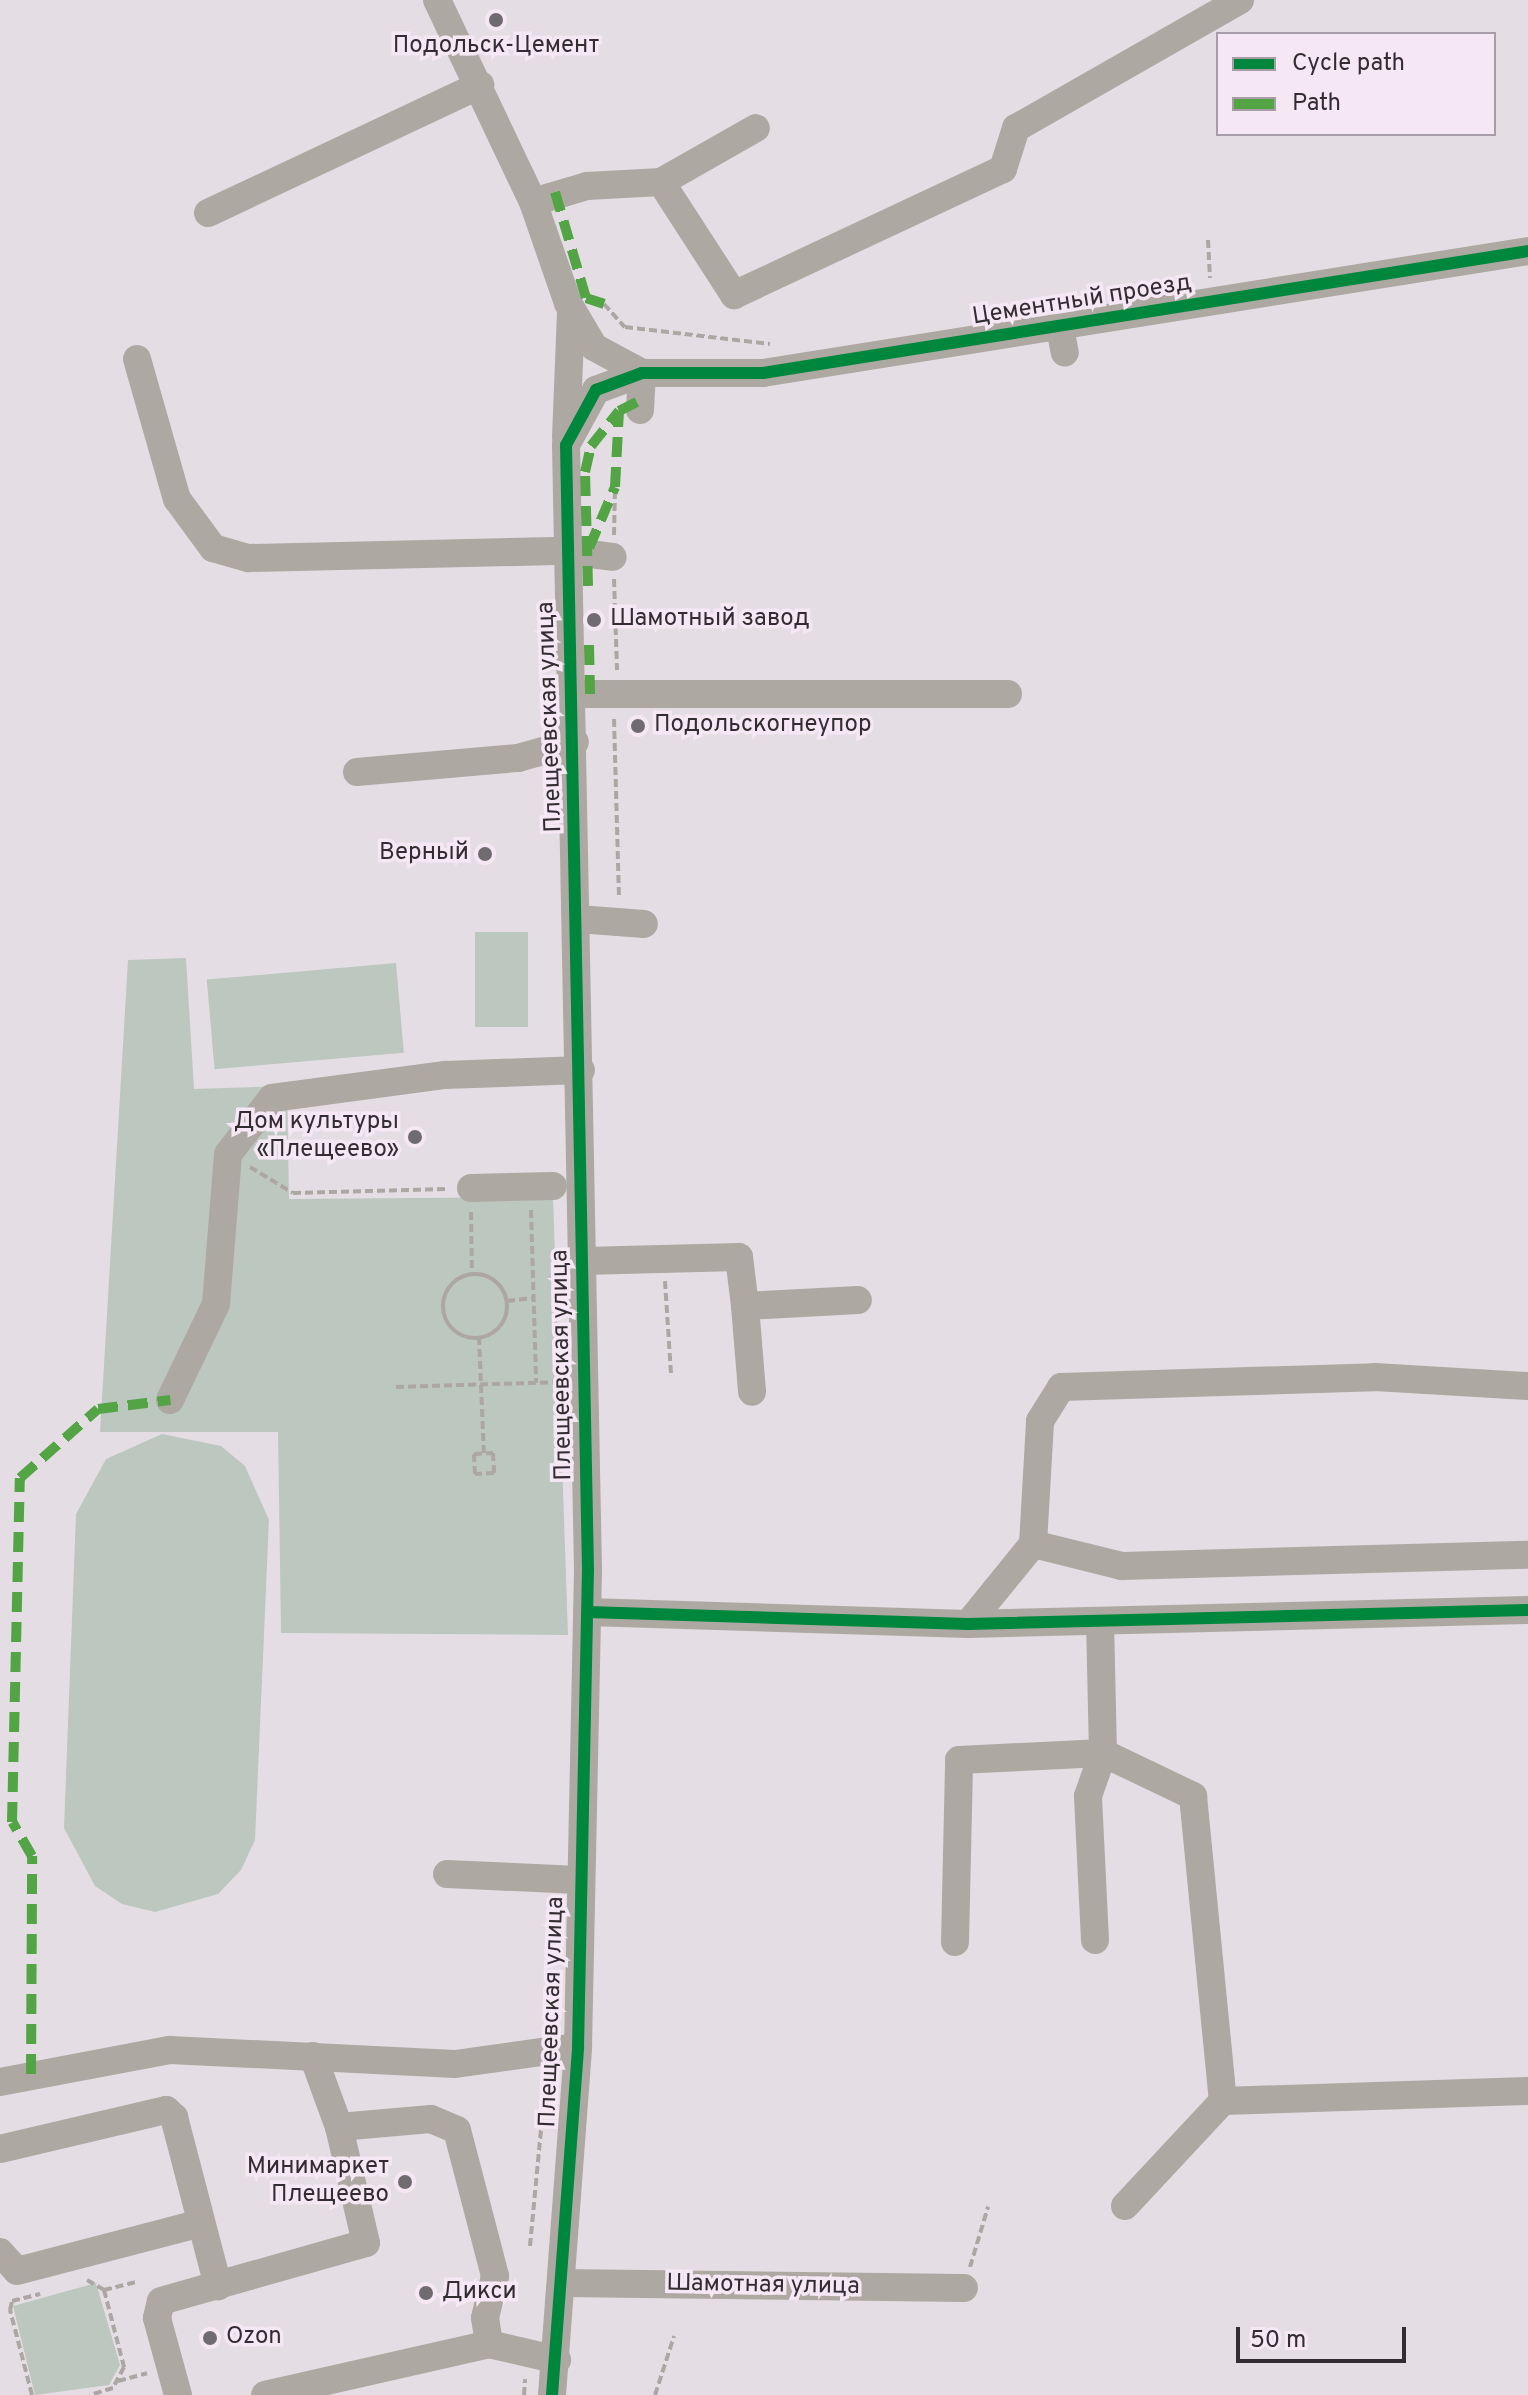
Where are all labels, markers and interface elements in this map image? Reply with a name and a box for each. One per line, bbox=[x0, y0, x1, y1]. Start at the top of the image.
marker: Подольск-Цемент bbox=[487, 11, 505, 29]
legend bbox=[1216, 32, 1496, 136]
place label: Подольск-Цемент bbox=[393, 33, 599, 61]
text: Cycle path bbox=[1292, 49, 1405, 79]
text: Path bbox=[1292, 89, 1341, 119]
street label: Цементный проезд bbox=[970, 269, 1194, 333]
street label: Плещеевская улица bbox=[533, 601, 569, 833]
place label: Шамотный завод bbox=[610, 606, 810, 634]
marker: Шамотный завод bbox=[585, 611, 603, 629]
place label: Подольскогнеупор bbox=[654, 712, 872, 740]
marker: Подольскогнеупор bbox=[629, 717, 647, 735]
place label: Верный bbox=[379, 840, 469, 868]
marker: Верный bbox=[476, 845, 494, 863]
place label: Дом культуры «Плещеево» bbox=[234, 1109, 399, 1165]
marker: Дом культуры «Плещеево» bbox=[406, 1128, 424, 1146]
street label: Плещеевская улица bbox=[547, 1249, 579, 1481]
street label: Плещеевская улица bbox=[535, 1896, 571, 2128]
place label: Минимаркет Плещеево bbox=[247, 2154, 389, 2210]
marker: Минимаркет Плещеево bbox=[396, 2173, 414, 2191]
street label: Шамотная улица bbox=[666, 2270, 860, 2302]
place label: Дикси bbox=[442, 2279, 517, 2307]
marker: Дикси bbox=[417, 2284, 435, 2302]
scale bar bbox=[1240, 2311, 1410, 2361]
place label: Ozon bbox=[226, 2324, 282, 2352]
text: 50 m bbox=[1250, 2326, 1306, 2356]
marker: Ozon bbox=[201, 2329, 219, 2347]

